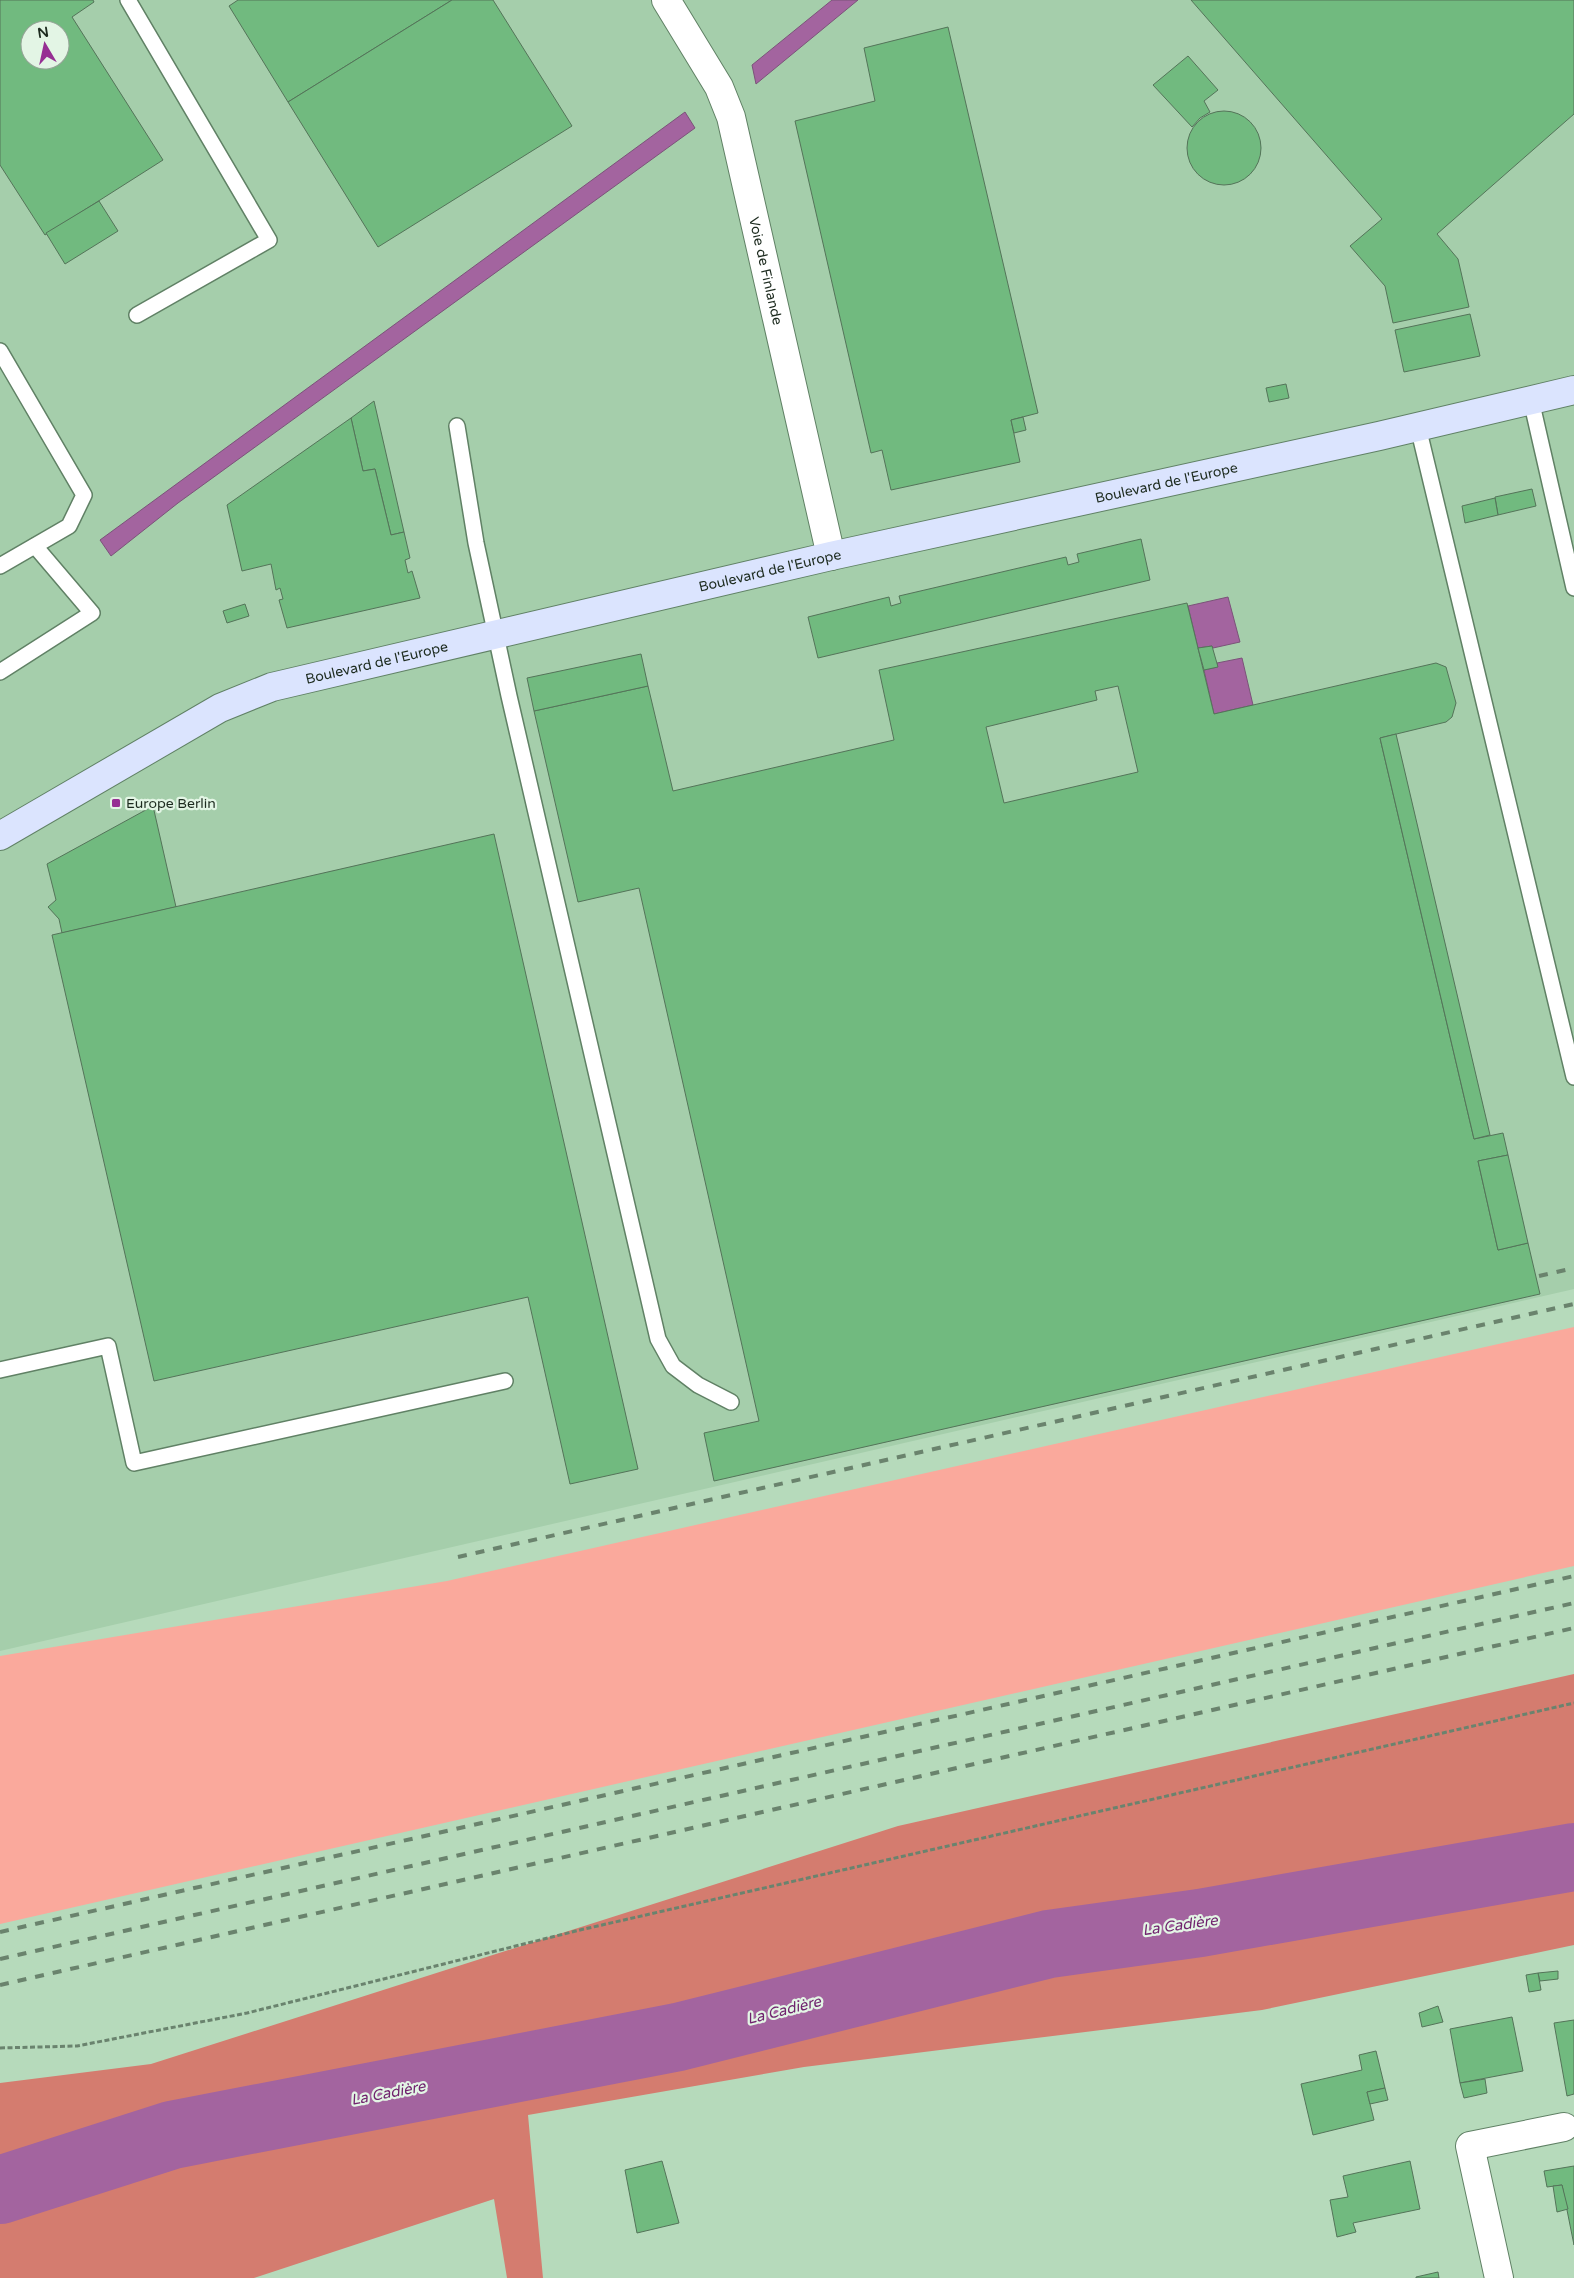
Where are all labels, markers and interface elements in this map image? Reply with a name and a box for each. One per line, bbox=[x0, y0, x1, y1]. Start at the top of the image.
north arrow bbox=[20, 20, 70, 70]
text: N bbox=[36, 23, 50, 42]
street label: Voie de Finlande bbox=[746, 215, 787, 326]
street label: Boulevard de l'Europe bbox=[1093, 459, 1239, 506]
street label: Boulevard de l'Europe bbox=[697, 546, 843, 595]
street label: Boulevard de l'Europe bbox=[304, 638, 449, 687]
place label: Europe Berlin bbox=[126, 795, 216, 812]
marker: Europe Berlin bbox=[110, 797, 122, 809]
water label: La Cadière bbox=[1141, 1911, 1220, 1939]
water label: La Cadière bbox=[745, 1992, 824, 2028]
water label: La Cadière bbox=[349, 2077, 428, 2109]

